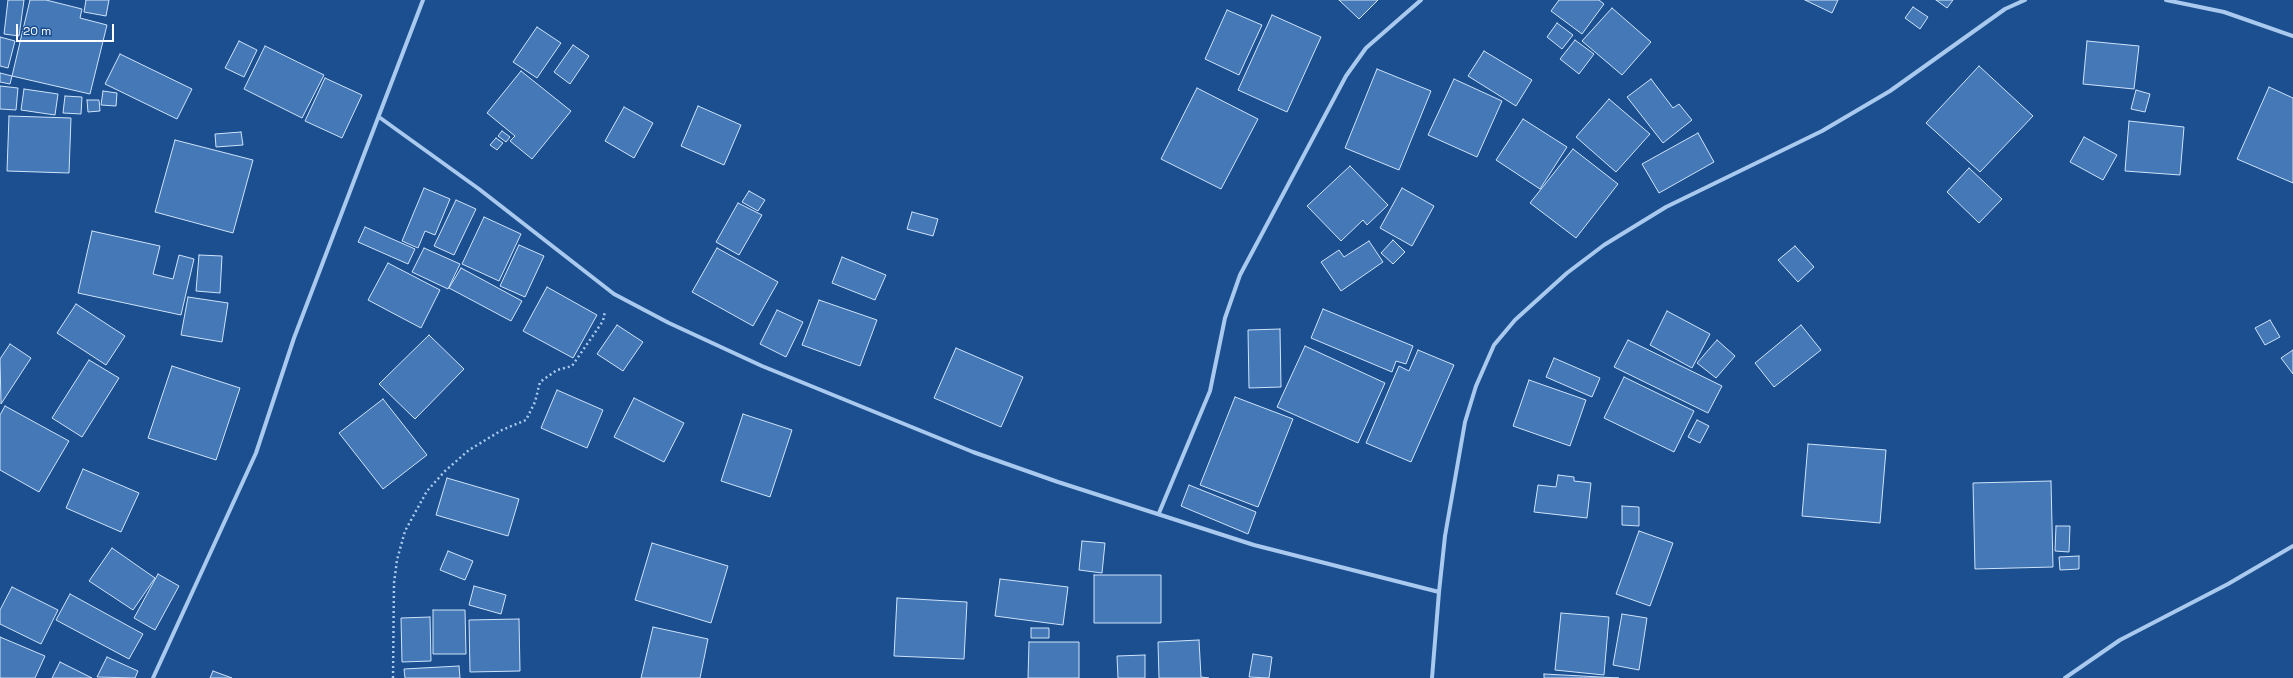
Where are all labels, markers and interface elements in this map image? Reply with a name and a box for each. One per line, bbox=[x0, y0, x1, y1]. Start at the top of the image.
scale bar bbox=[18, 16, 116, 42]
text: 20 m bbox=[23, 23, 51, 39]

